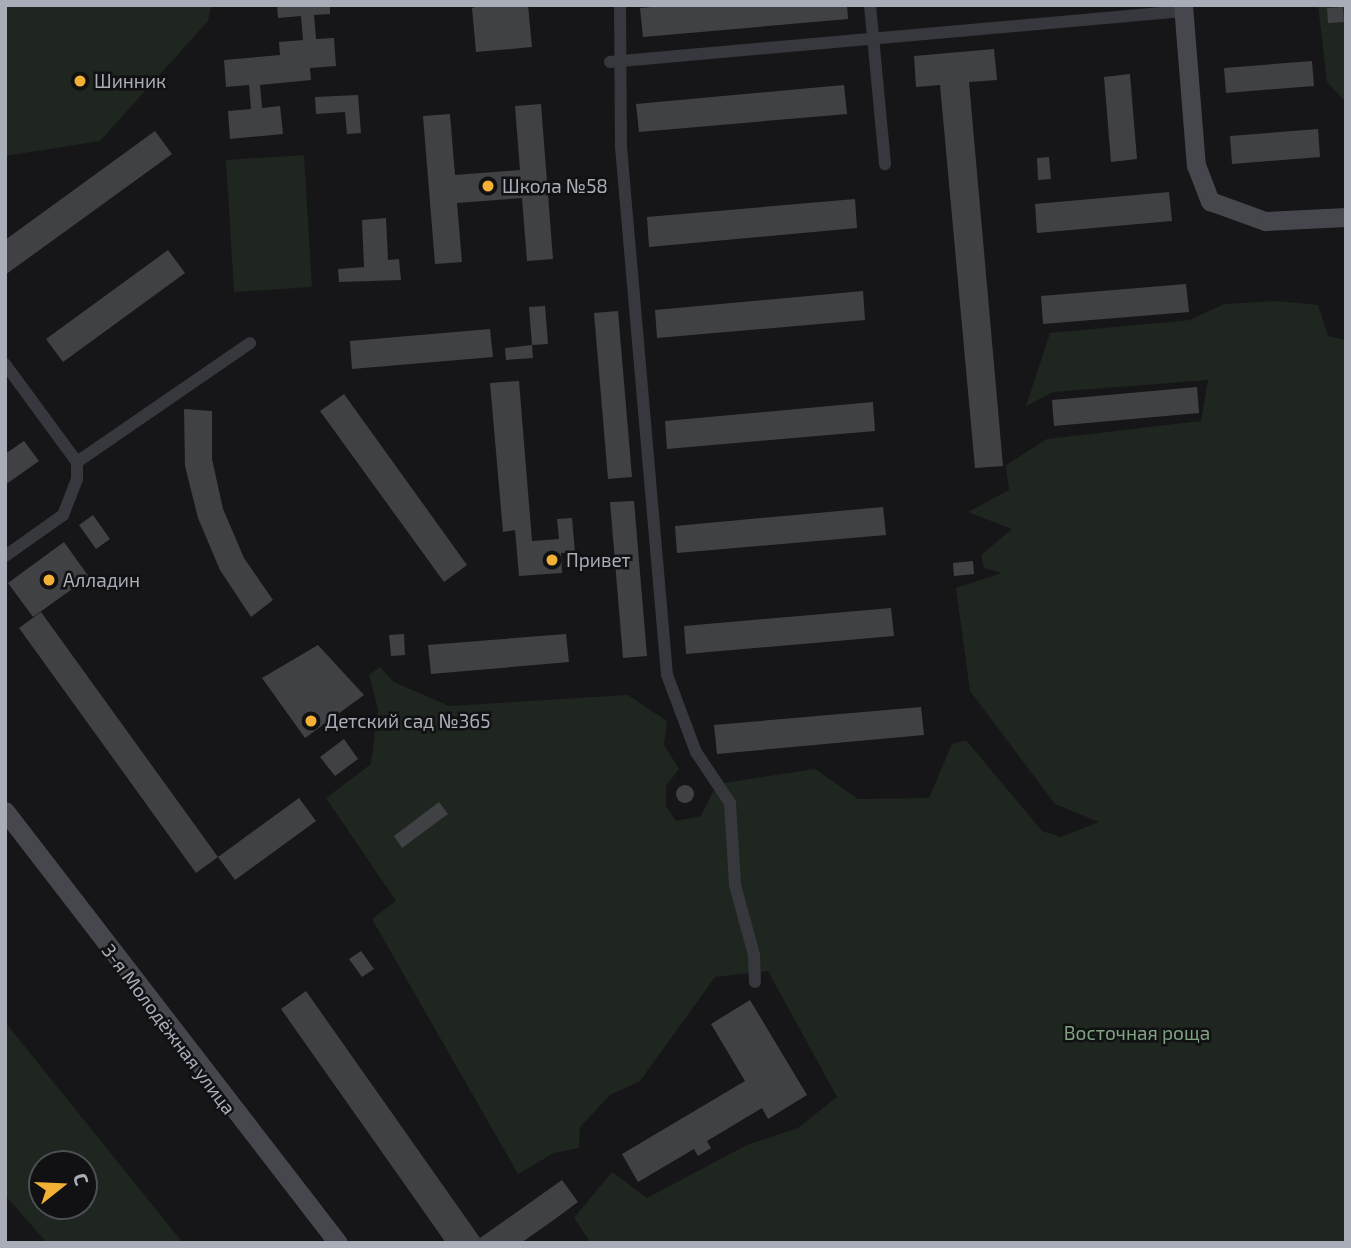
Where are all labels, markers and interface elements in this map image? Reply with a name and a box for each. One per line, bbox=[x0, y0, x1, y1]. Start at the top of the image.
place label: Шинник bbox=[94, 70, 166, 92]
marker: Шинник bbox=[72, 73, 88, 89]
place label: Школа №58 bbox=[502, 175, 608, 197]
marker: Школа №58 bbox=[480, 178, 496, 194]
place label: Привет bbox=[566, 549, 631, 571]
marker: Привет bbox=[544, 552, 560, 568]
place label: Алладин bbox=[63, 569, 140, 591]
marker: Алладин bbox=[41, 572, 57, 588]
place label: Детский сад №365 bbox=[325, 710, 490, 732]
marker: Детский сад №365 bbox=[303, 713, 319, 729]
street label: 3-я Молодёжная улица bbox=[97, 939, 241, 1119]
park label: Восточная роща bbox=[1064, 1022, 1210, 1044]
north arrow bbox=[28, 1150, 98, 1220]
text: С bbox=[69, 1170, 94, 1188]

